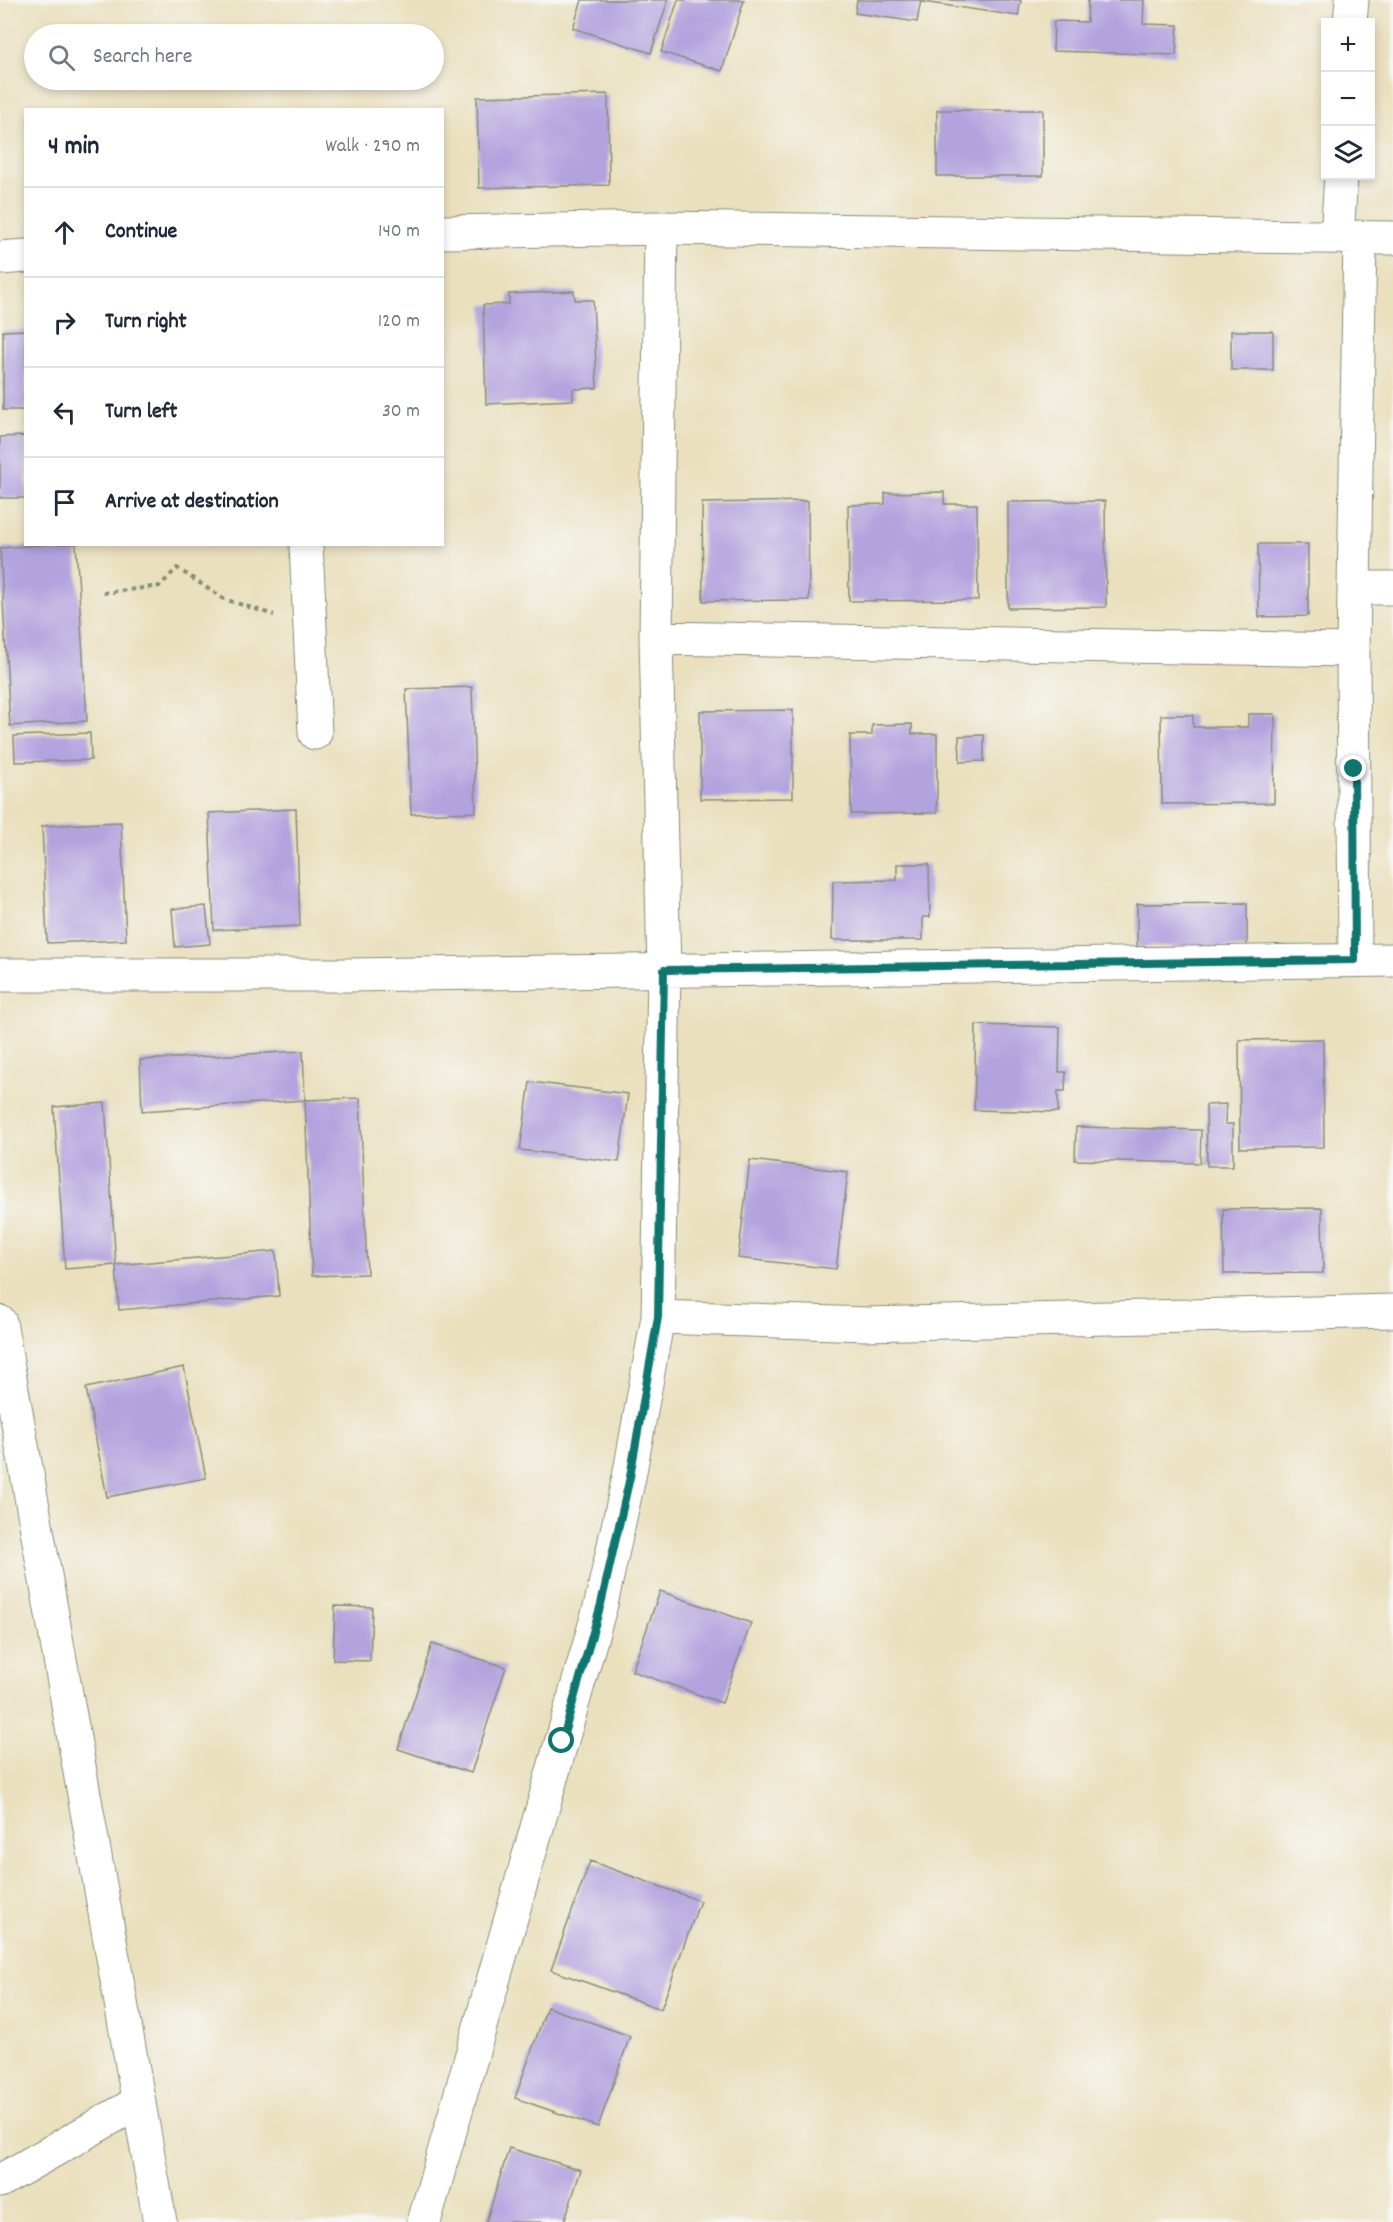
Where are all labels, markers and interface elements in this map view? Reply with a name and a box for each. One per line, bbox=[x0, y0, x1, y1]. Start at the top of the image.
map controls bbox=[1321, 18, 1375, 180]
button: + bbox=[1321, 18, 1375, 72]
search box bbox=[24, 24, 444, 90]
icon: search bbox=[45, 41, 78, 74]
text: Search here bbox=[93, 42, 192, 73]
button: − bbox=[1321, 72, 1375, 126]
button: layers bbox=[1321, 126, 1375, 180]
text: 4 min bbox=[48, 129, 99, 166]
text: Walk · 290 m bbox=[325, 133, 420, 161]
icon: ahead bbox=[48, 216, 81, 249]
text: Continue bbox=[105, 217, 177, 248]
text: 140 m bbox=[378, 218, 420, 246]
icon: right bbox=[48, 306, 81, 339]
text: Turn right bbox=[105, 307, 187, 338]
text: 120 m bbox=[378, 308, 420, 336]
icon: left bbox=[48, 396, 81, 429]
text: Turn left bbox=[105, 397, 177, 428]
text: 30 m bbox=[382, 398, 420, 426]
icon: arrive bbox=[48, 486, 81, 519]
text: Arrive at destination bbox=[105, 487, 279, 518]
route end bbox=[1340, 755, 1366, 781]
route start bbox=[548, 1727, 574, 1753]

